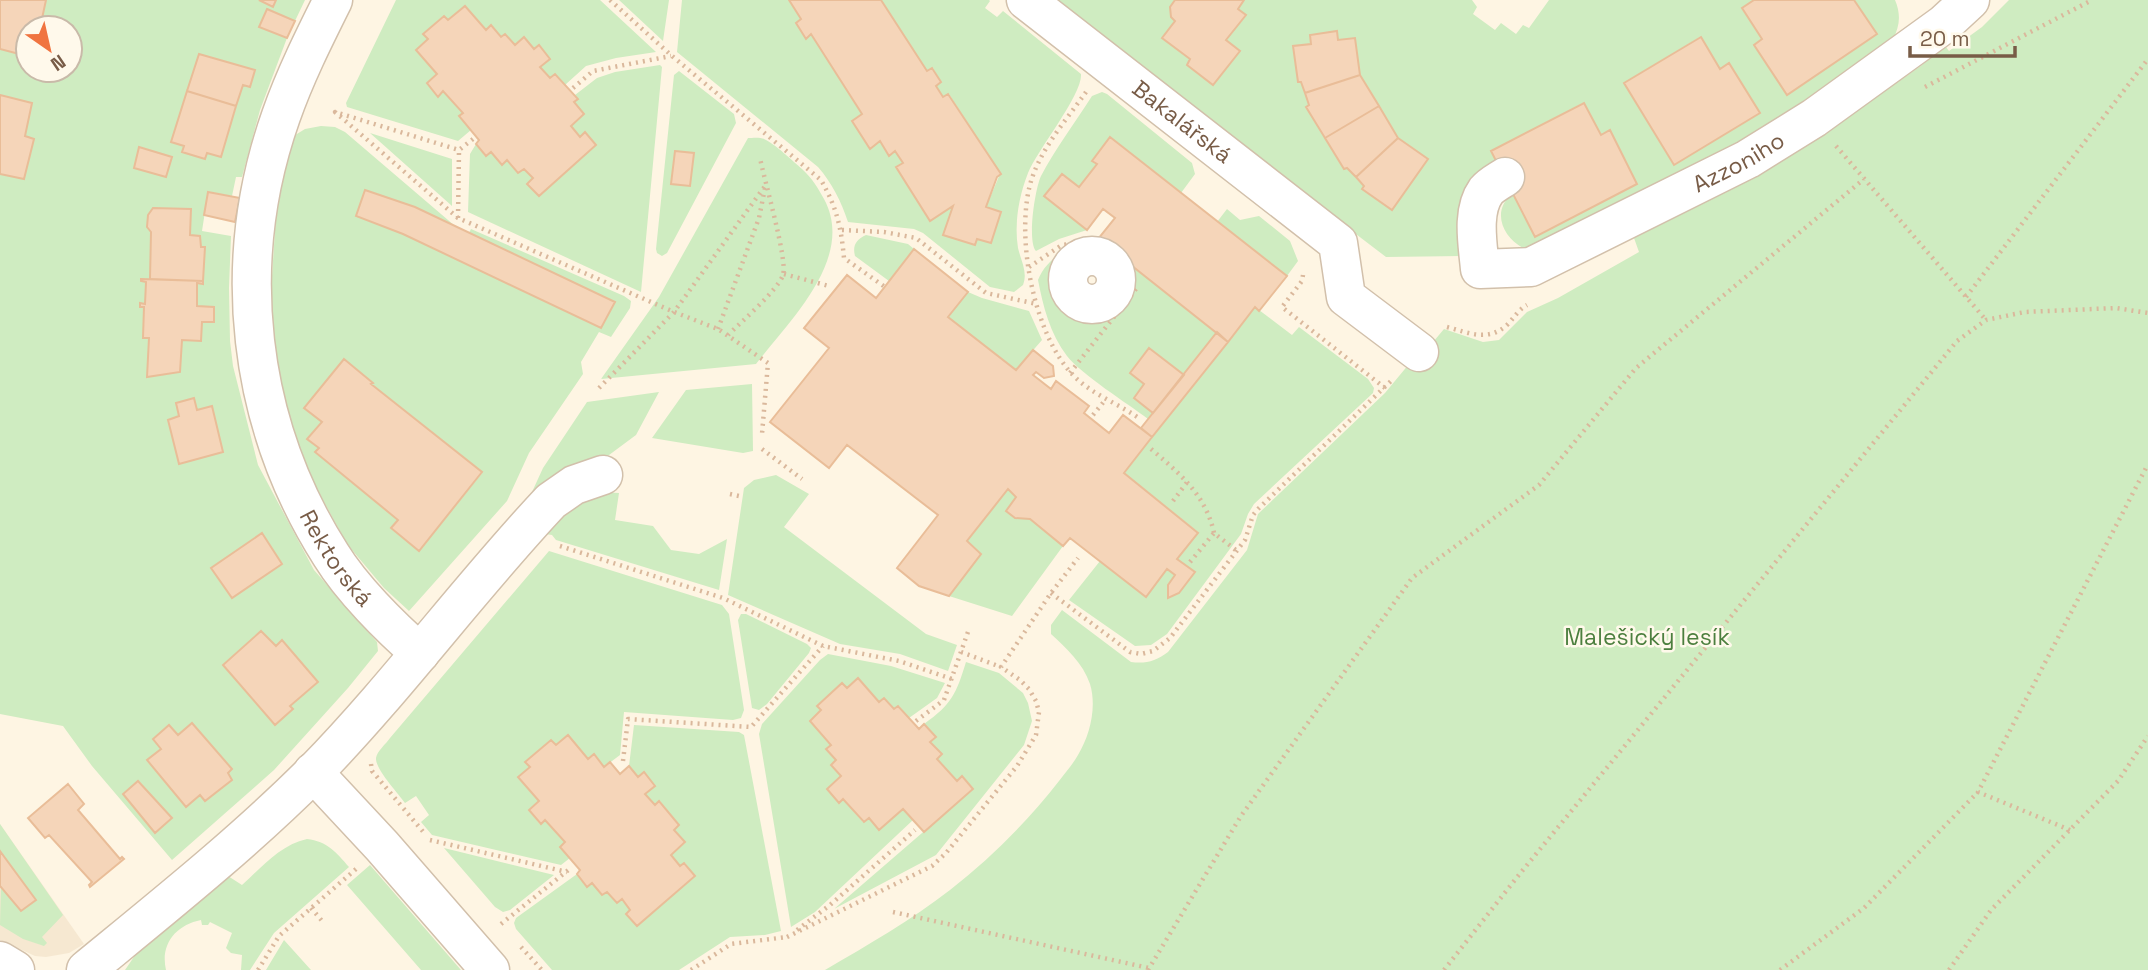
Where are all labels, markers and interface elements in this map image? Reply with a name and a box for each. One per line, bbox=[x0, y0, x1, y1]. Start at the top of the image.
north arrow bbox=[14, 14, 84, 84]
scale bar bbox=[1910, 14, 2015, 58]
text: 20 m bbox=[1920, 25, 1970, 52]
text: N bbox=[46, 49, 70, 77]
street label: Bakalářská bbox=[1126, 73, 1238, 170]
street label: Azzoniho bbox=[1687, 125, 1790, 199]
street label: Rektorská bbox=[293, 505, 379, 613]
park label: Malešický lesík bbox=[1564, 622, 1730, 652]

